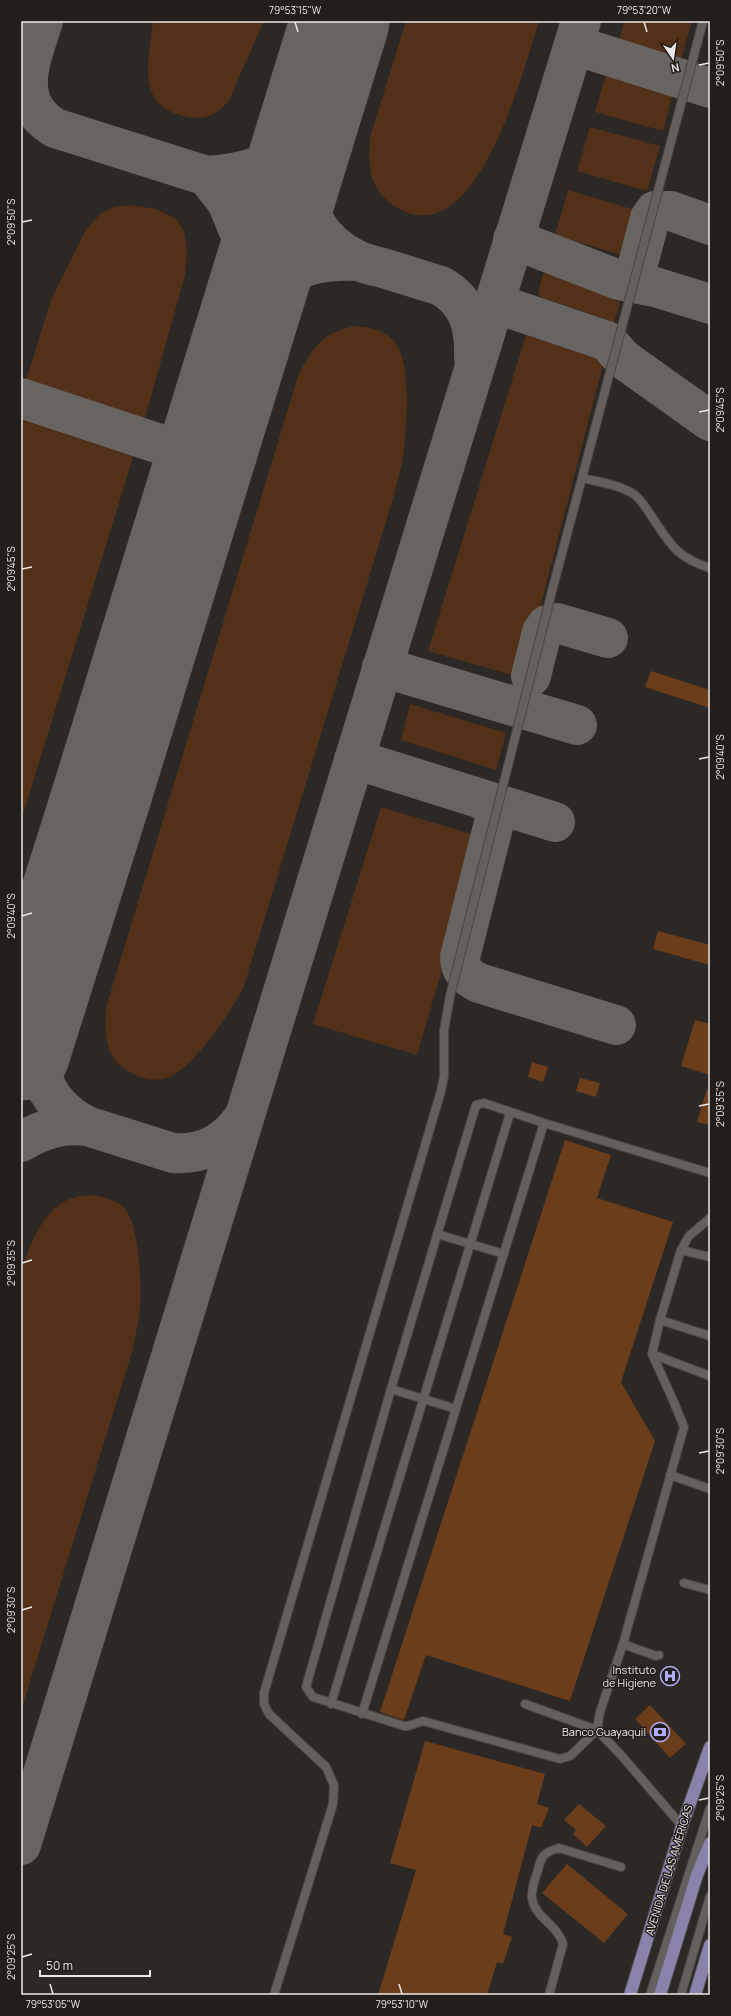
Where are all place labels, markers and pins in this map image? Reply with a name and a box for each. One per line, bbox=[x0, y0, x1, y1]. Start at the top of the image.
place label: Instituto de Higiene bbox=[602, 1662, 657, 1690]
hospital icon: Instituto de Higiene bbox=[659, 1665, 681, 1687]
bank icon: Banco Guayaquil bbox=[649, 1721, 671, 1743]
place label: Banco Guayaquil bbox=[562, 1724, 646, 1739]

